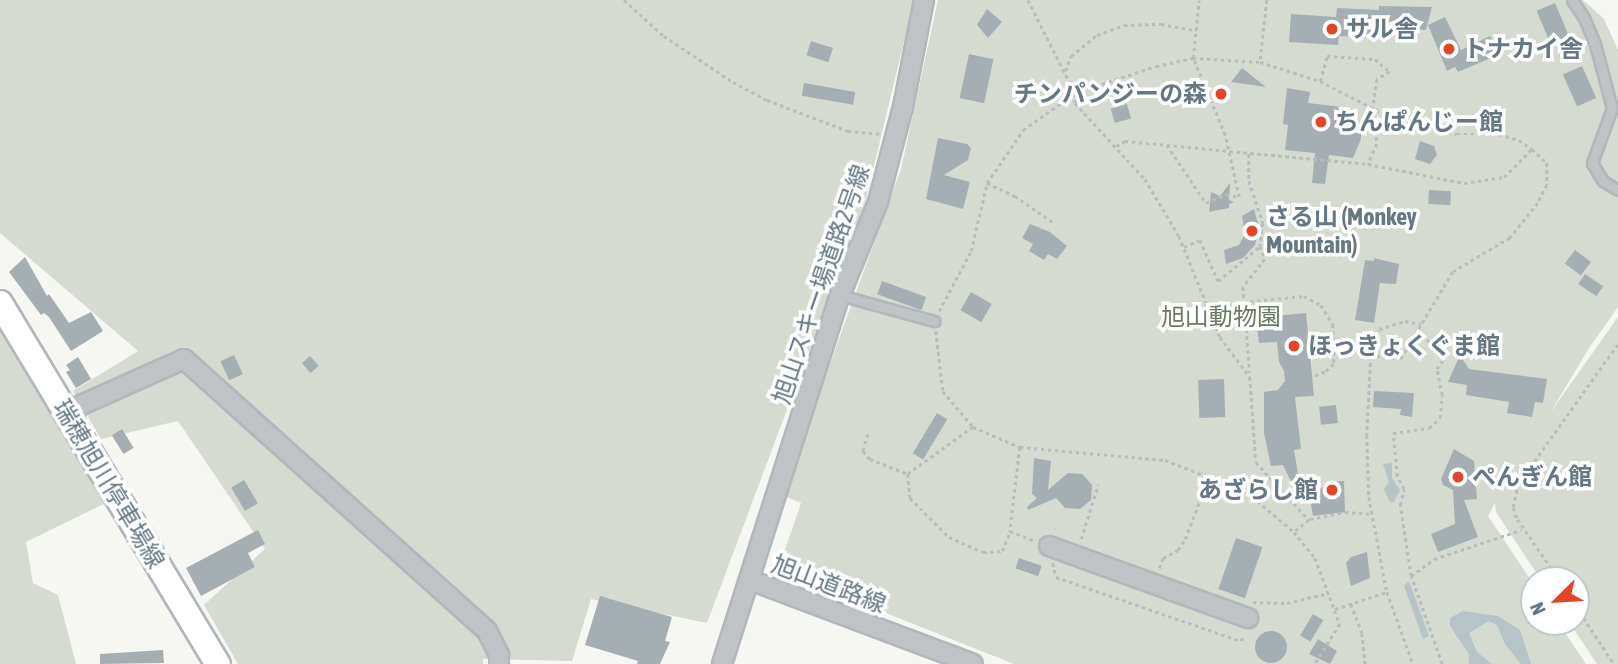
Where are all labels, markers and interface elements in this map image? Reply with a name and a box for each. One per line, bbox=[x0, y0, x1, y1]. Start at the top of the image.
place label: サル舎 bbox=[1346, 15, 1418, 43]
marker: サル舎 bbox=[1324, 21, 1340, 37]
place label: トナカイ舎 bbox=[1463, 35, 1583, 63]
marker: トナカイ舎 bbox=[1441, 41, 1457, 57]
place label: チンパンジーの森 bbox=[1015, 80, 1207, 108]
marker: チンパンジーの森 bbox=[1213, 86, 1229, 102]
place label: ちんぱんじー館 bbox=[1335, 108, 1503, 136]
marker: ちんぱんじー館 bbox=[1313, 114, 1329, 130]
street label: 旭山スキー場道路2号線 bbox=[766, 161, 876, 407]
place label: さる山 (Monkey Mountain) bbox=[1266, 203, 1417, 259]
marker: さる山 (Monkey Mountain) bbox=[1244, 223, 1260, 239]
park label: 旭山動物園 bbox=[1161, 303, 1281, 331]
place label: ほっきょくぐま館 bbox=[1308, 332, 1500, 360]
marker: ほっきょくぐま館 bbox=[1286, 338, 1302, 354]
street label: 瑞穂旭川停車場線 bbox=[47, 394, 171, 574]
place label: ぺんぎん館 bbox=[1472, 463, 1592, 491]
marker: ぺんぎん館 bbox=[1450, 469, 1466, 485]
place label: あざらし館 bbox=[1198, 476, 1318, 504]
marker: あざらし館 bbox=[1324, 482, 1340, 498]
street label: 旭山道路線 bbox=[768, 549, 890, 619]
north arrow bbox=[1520, 566, 1590, 636]
text: N bbox=[1525, 599, 1550, 618]

